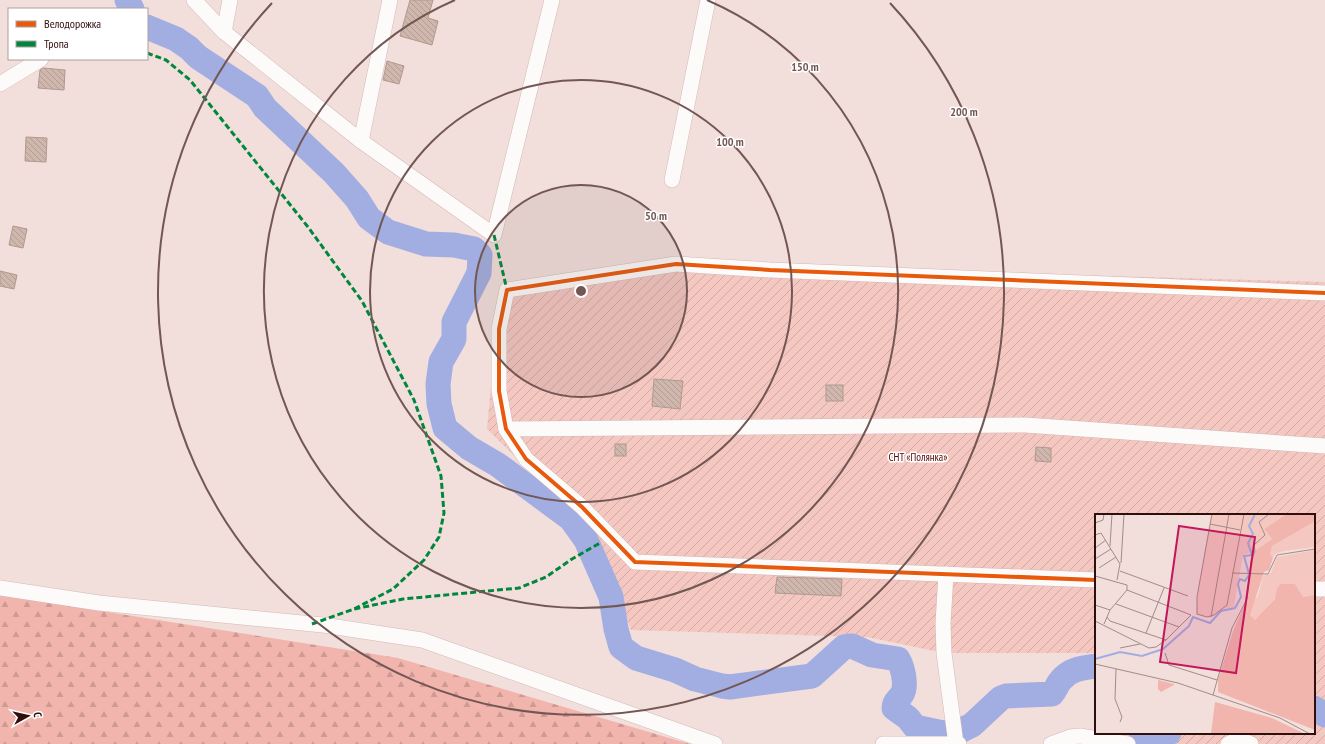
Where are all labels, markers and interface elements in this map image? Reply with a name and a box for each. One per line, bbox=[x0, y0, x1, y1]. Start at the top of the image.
legend bbox=[8, 8, 148, 60]
text: Велодорожка bbox=[44, 16, 101, 31]
text: Тропа bbox=[44, 36, 69, 51]
text: 150 m bbox=[791, 59, 819, 74]
text: 200 m bbox=[950, 104, 978, 119]
text: 100 m bbox=[716, 134, 744, 149]
text: 50 m bbox=[645, 208, 667, 223]
centre of rings bbox=[574, 284, 588, 298]
park label: СНТ «Полянка» bbox=[888, 450, 948, 464]
inset map bbox=[1095, 514, 1315, 734]
north arrow bbox=[8, 696, 48, 736]
text: С bbox=[31, 711, 45, 718]

